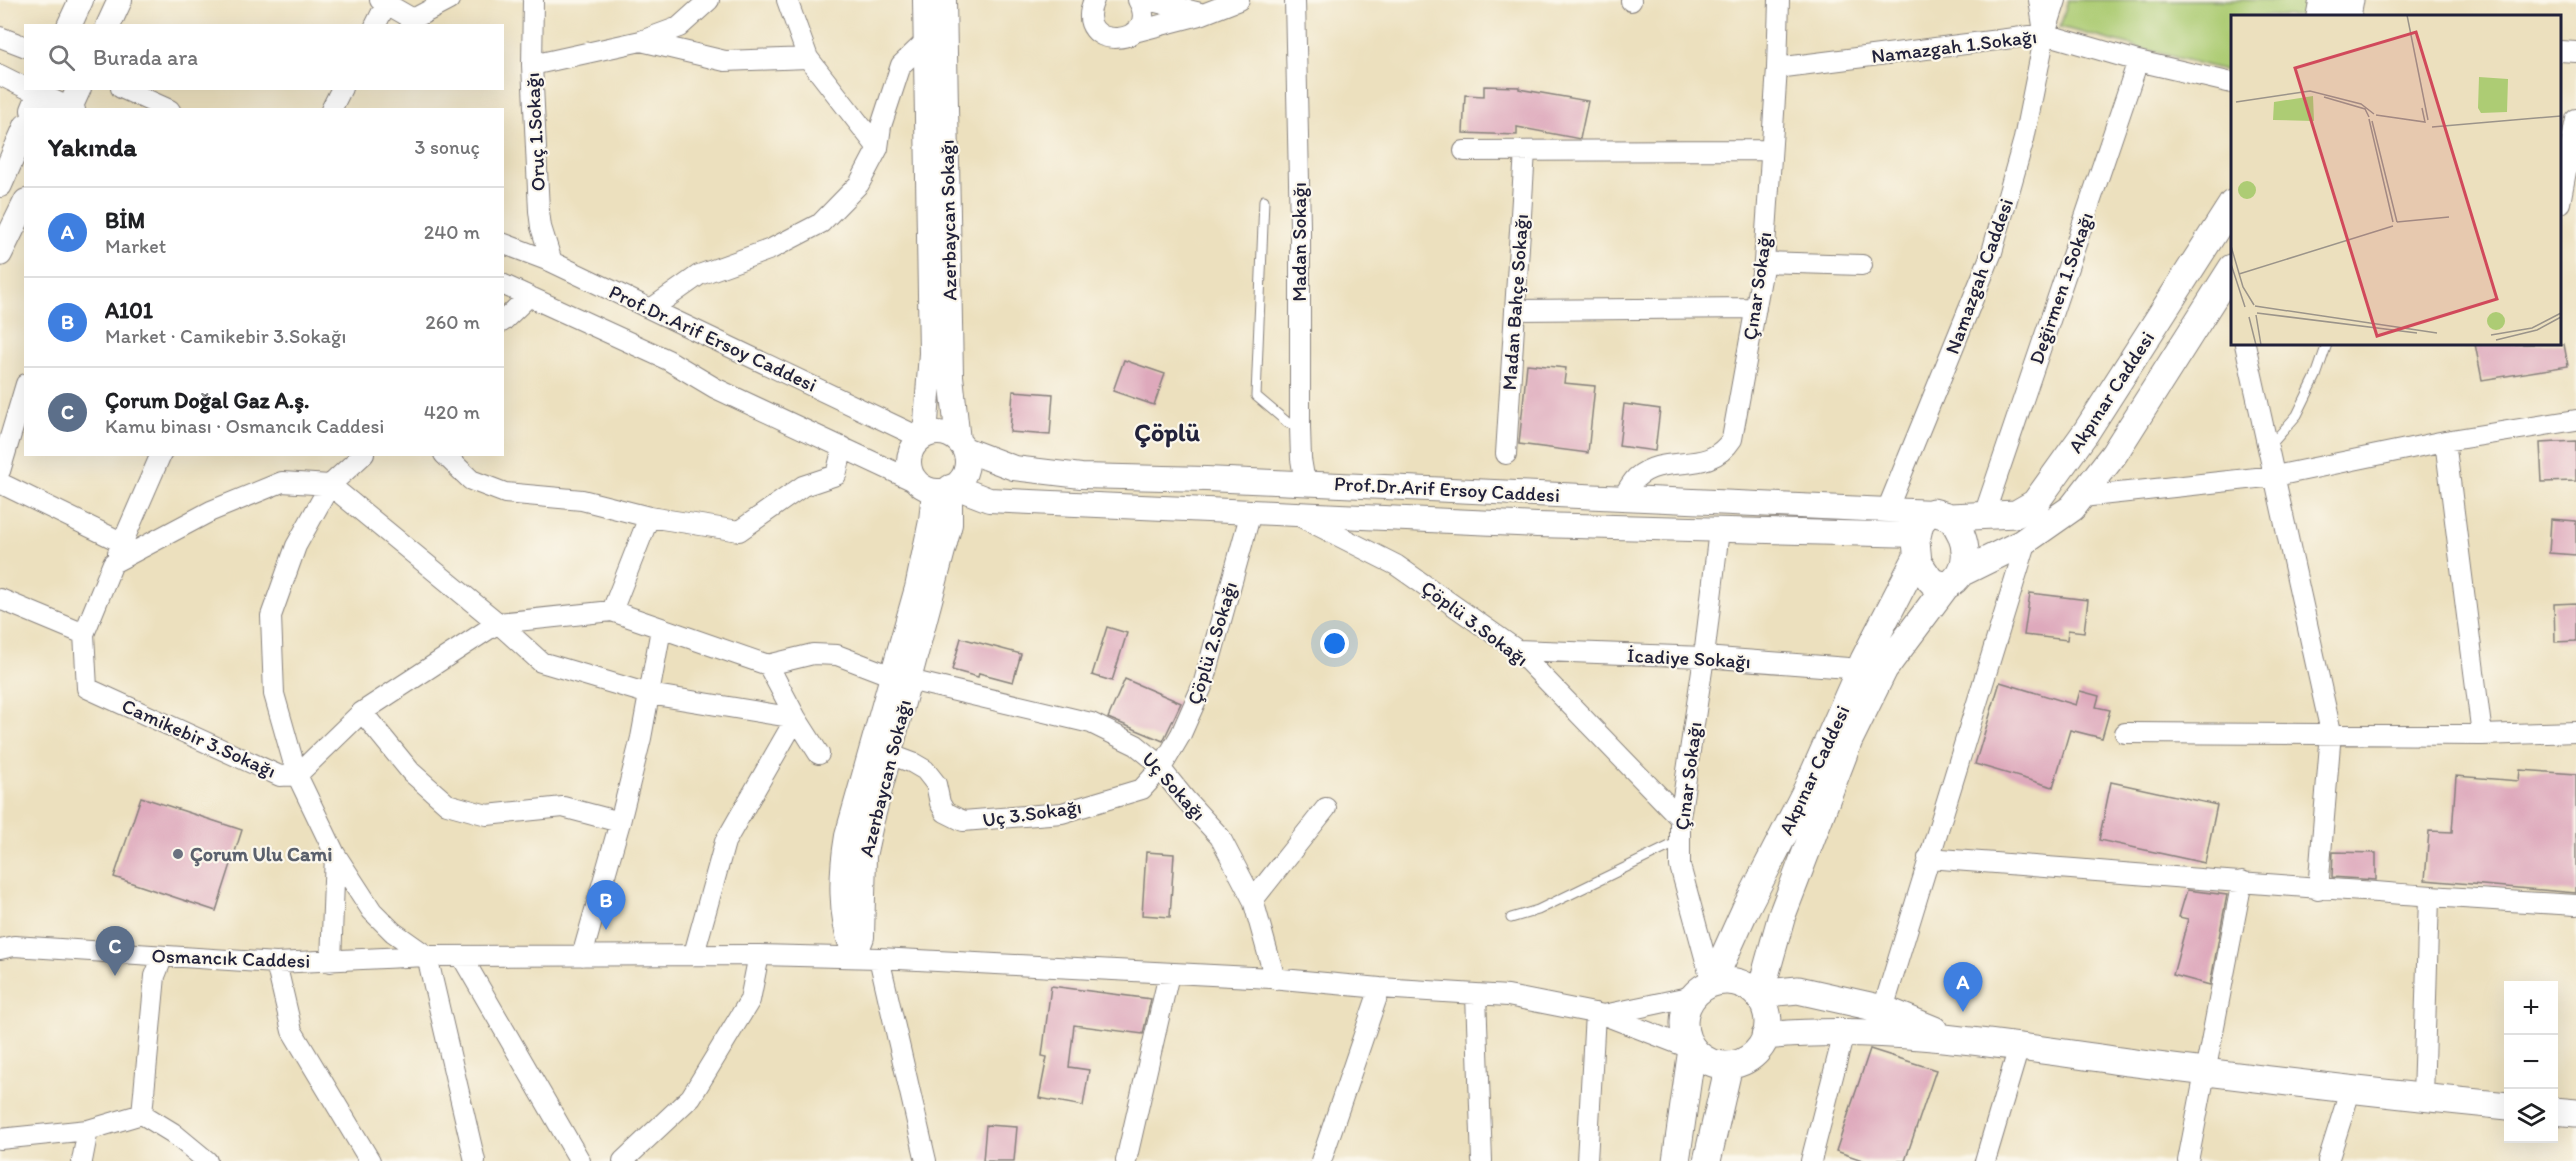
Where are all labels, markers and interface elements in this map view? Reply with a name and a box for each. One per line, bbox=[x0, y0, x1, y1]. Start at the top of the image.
inset map bbox=[2231, 15, 2561, 345]
search box bbox=[24, 24, 504, 90]
street label: Namazgah 1.Sokağı bbox=[1870, 24, 2038, 68]
icon: search bbox=[45, 41, 78, 74]
text: Burada ara bbox=[93, 44, 198, 71]
street label: Oruç 1.Sokağı bbox=[520, 72, 550, 192]
text: Yakında bbox=[48, 131, 137, 163]
text: 3 sonuç bbox=[415, 135, 480, 159]
street label: Azerbaycan Sokağı bbox=[935, 139, 961, 301]
street label: Madan Sokağı bbox=[1287, 182, 1311, 302]
street label: Namazgah Caddesi bbox=[1940, 195, 2018, 357]
text: BİM bbox=[105, 207, 145, 234]
street label: Değirmen 1.Sokağı bbox=[2024, 209, 2098, 367]
street label: Madan Bahçe Sokağı bbox=[1497, 213, 1533, 391]
text: A bbox=[61, 220, 74, 244]
text: 240 m bbox=[424, 220, 480, 244]
street label: Çınar Sokağı bbox=[1738, 230, 1776, 342]
text: Market bbox=[105, 234, 166, 258]
street label: Prof.Dr.Arif Ersoy Caddesi bbox=[605, 279, 821, 397]
text: A101 bbox=[105, 297, 153, 324]
text: B bbox=[61, 310, 74, 334]
text: 260 m bbox=[425, 310, 480, 334]
text: Market · Camikebir 3.Sokağı bbox=[105, 324, 346, 348]
street label: Akpınar Caddesi bbox=[2063, 327, 2159, 457]
text: Çorum Doğal Gaz A.ş. bbox=[105, 387, 309, 414]
text: C bbox=[61, 400, 74, 424]
text: 420 m bbox=[424, 400, 480, 424]
text: Kamu binası · Osmancık Caddesi bbox=[105, 414, 384, 438]
district label: Çöplü bbox=[1134, 416, 1200, 448]
street label: Prof.Dr.Arif Ersoy Caddesi bbox=[1333, 471, 1561, 507]
street label: Çöplü 3.Sokağı bbox=[1417, 575, 1533, 671]
street label: Çöplü 2.Sokağı bbox=[1182, 579, 1242, 707]
your location bbox=[1320, 629, 1349, 658]
street label: İcadiye Sokağı bbox=[1627, 643, 1751, 673]
street label: Camikebir 3.Sokağı bbox=[118, 693, 280, 783]
street label: Azerbaycan Sokağı bbox=[854, 697, 916, 859]
street label: Akpınar Caddesi bbox=[1774, 701, 1854, 839]
street label: Çınar Sokağı bbox=[1669, 720, 1707, 832]
street label: Uç Sokağı bbox=[1137, 747, 1211, 825]
street label: Uç 3.Sokağı bbox=[981, 794, 1083, 832]
place label: Çorum Ulu Cami bbox=[190, 842, 332, 867]
marker: Çorum Ulu Cami bbox=[171, 847, 185, 861]
pin: B bbox=[586, 880, 626, 930]
pin: C bbox=[96, 926, 134, 976]
street label: Osmancık Caddesi bbox=[151, 943, 311, 973]
pin: A bbox=[1944, 962, 1982, 1012]
map controls bbox=[2504, 981, 2558, 1143]
button: + bbox=[2504, 981, 2558, 1035]
button: − bbox=[2504, 1035, 2558, 1089]
button: layers bbox=[2504, 1089, 2558, 1143]

